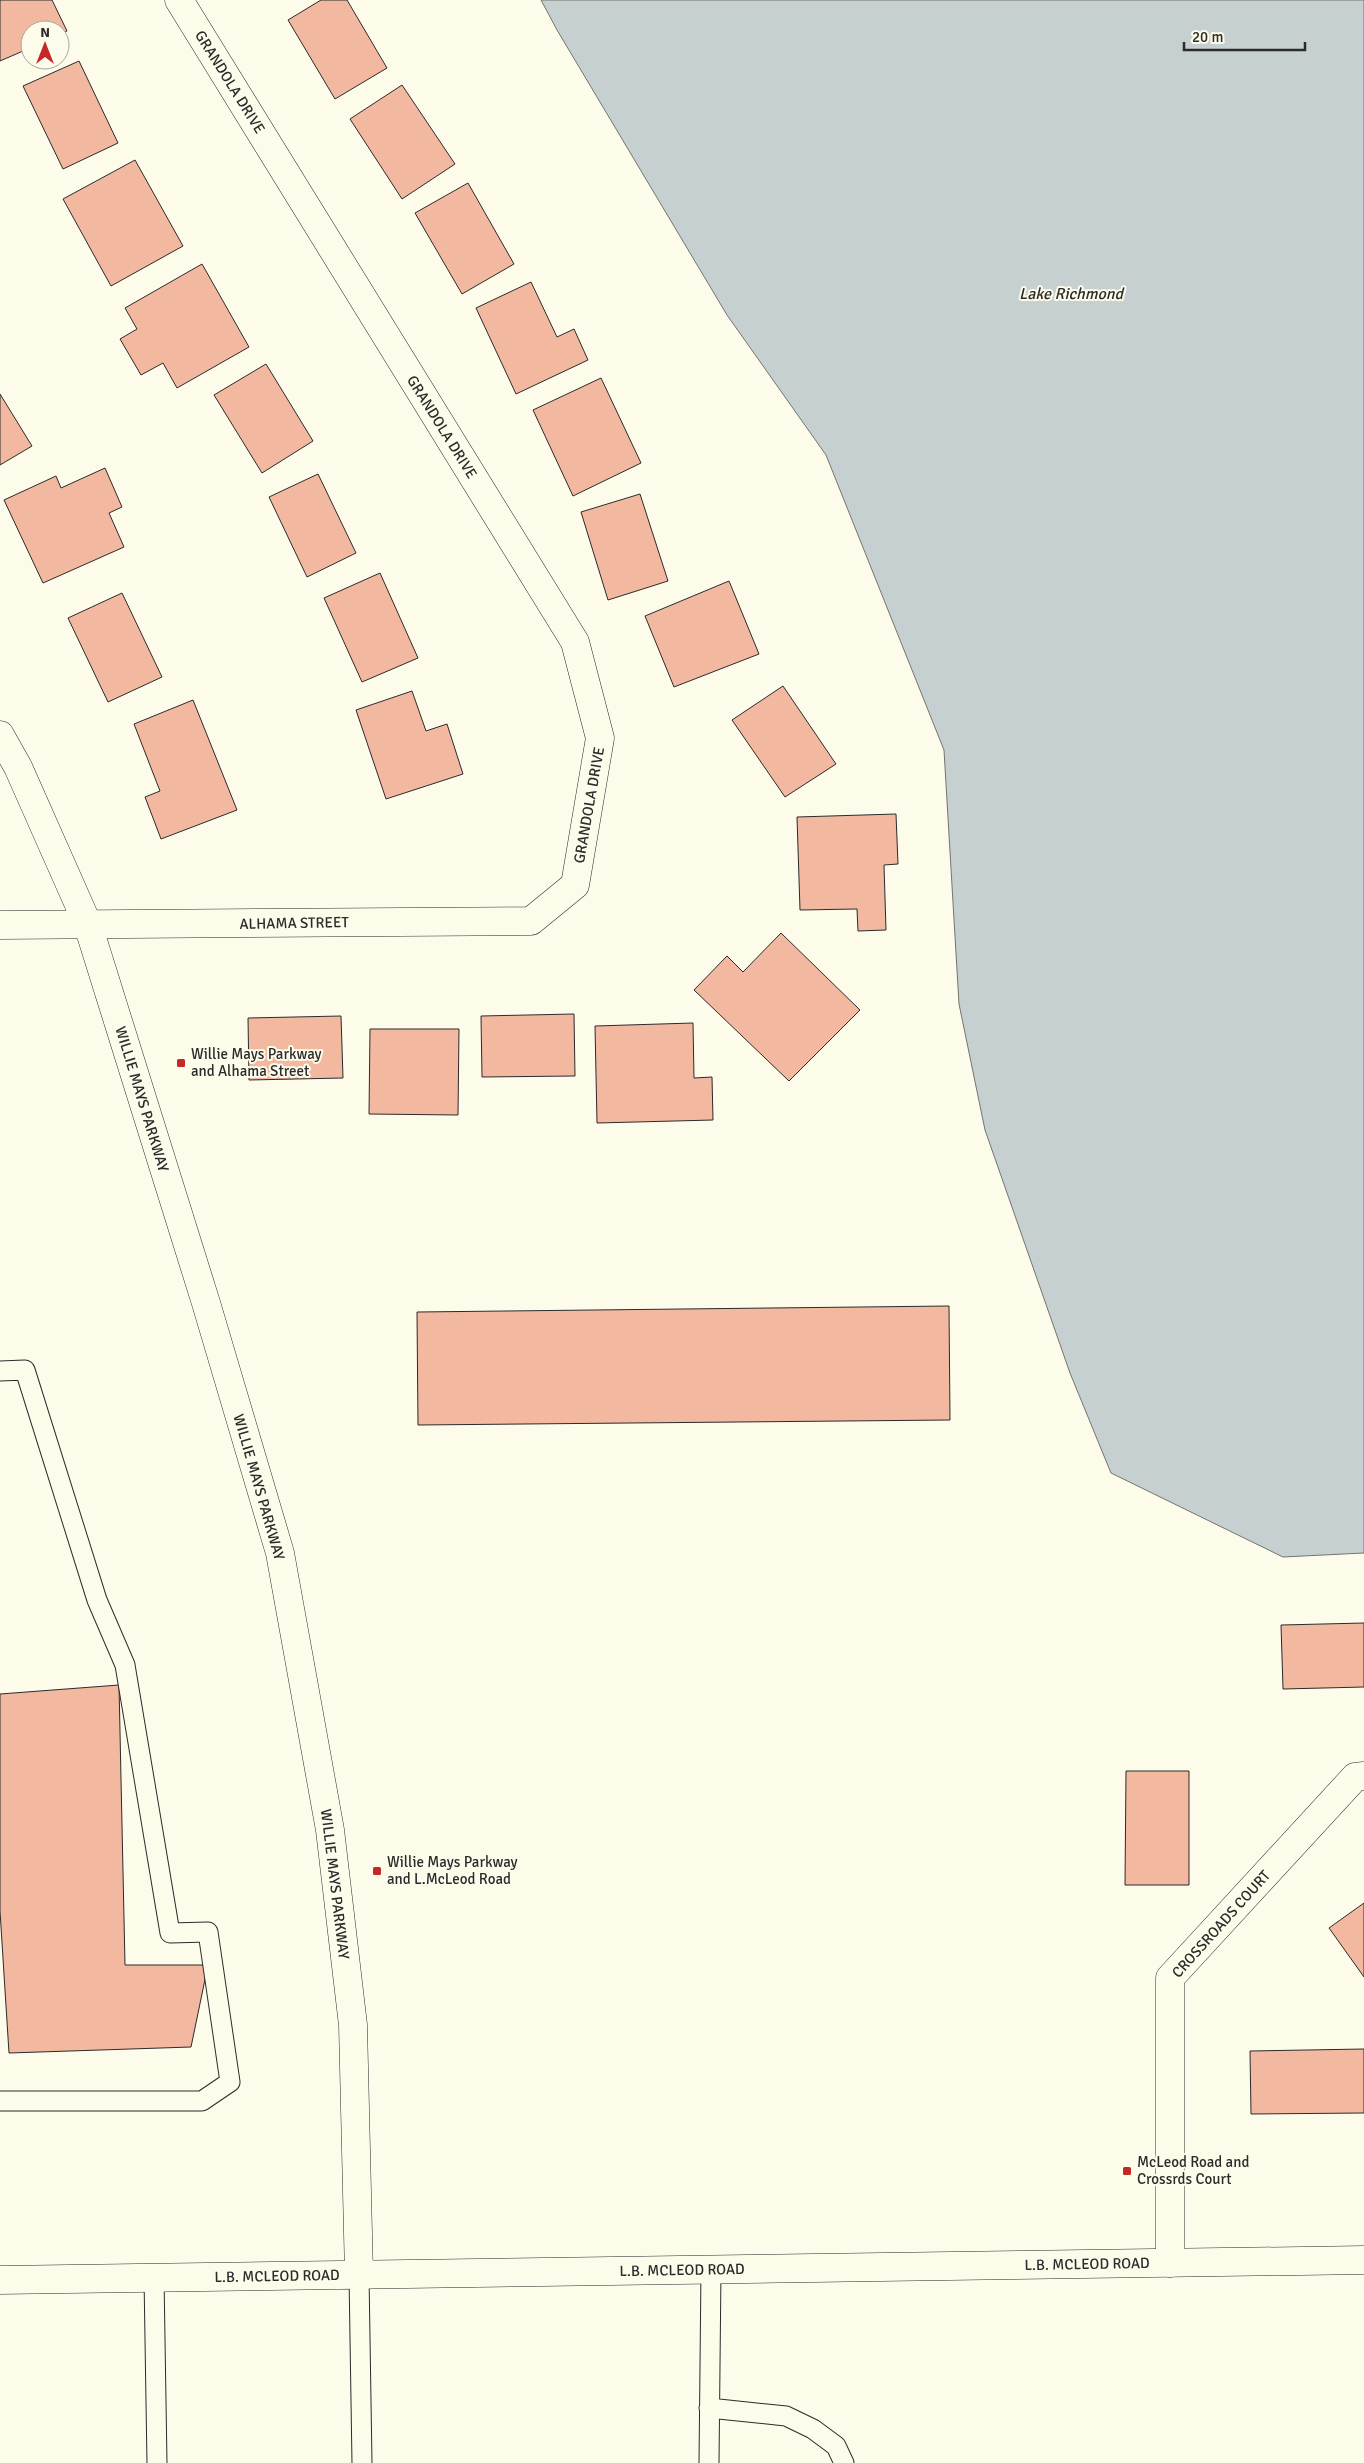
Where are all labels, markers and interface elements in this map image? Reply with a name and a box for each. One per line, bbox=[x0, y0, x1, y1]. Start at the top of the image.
north arrow bbox=[20, 20, 70, 70]
scale bar bbox=[1184, 20, 1305, 52]
text: N bbox=[40, 24, 50, 41]
street label: GRANDOLA DRIVE bbox=[191, 27, 269, 137]
text: 20 m bbox=[1192, 28, 1223, 46]
water label: Lake Richmond bbox=[1019, 284, 1126, 304]
street label: GRANDOLA DRIVE bbox=[403, 372, 481, 482]
street label: GRANDOLA DRIVE bbox=[570, 745, 608, 865]
street label: ALHAMA STREET bbox=[239, 913, 349, 933]
street label: WILLIE MAYS PARKWAY bbox=[111, 1024, 173, 1174]
place label: Willie Mays Parkway and Alhama Street bbox=[191, 1045, 322, 1080]
marker: Willie Mays Parkway and Alhama Street bbox=[175, 1057, 187, 1069]
street label: WILLIE MAYS PARKWAY bbox=[230, 1412, 289, 1563]
street label: WILLIE MAYS PARKWAY bbox=[317, 1808, 353, 1961]
place label: Willie Mays Parkway and L.McLeod Road bbox=[387, 1853, 518, 1888]
marker: Willie Mays Parkway and L.McLeod Road bbox=[371, 1865, 383, 1877]
street label: CROSSROADS COURT bbox=[1168, 1866, 1274, 1981]
place label: McLeod Road and Crossrds Court bbox=[1137, 2153, 1249, 2188]
marker: McLeod Road and Crossrds Court bbox=[1121, 2165, 1133, 2177]
street label: L.B. MCLEOD ROAD bbox=[1024, 2254, 1150, 2274]
street label: L.B. MCLEOD ROAD bbox=[619, 2260, 745, 2280]
street label: L.B. MCLEOD ROAD bbox=[214, 2266, 340, 2286]

